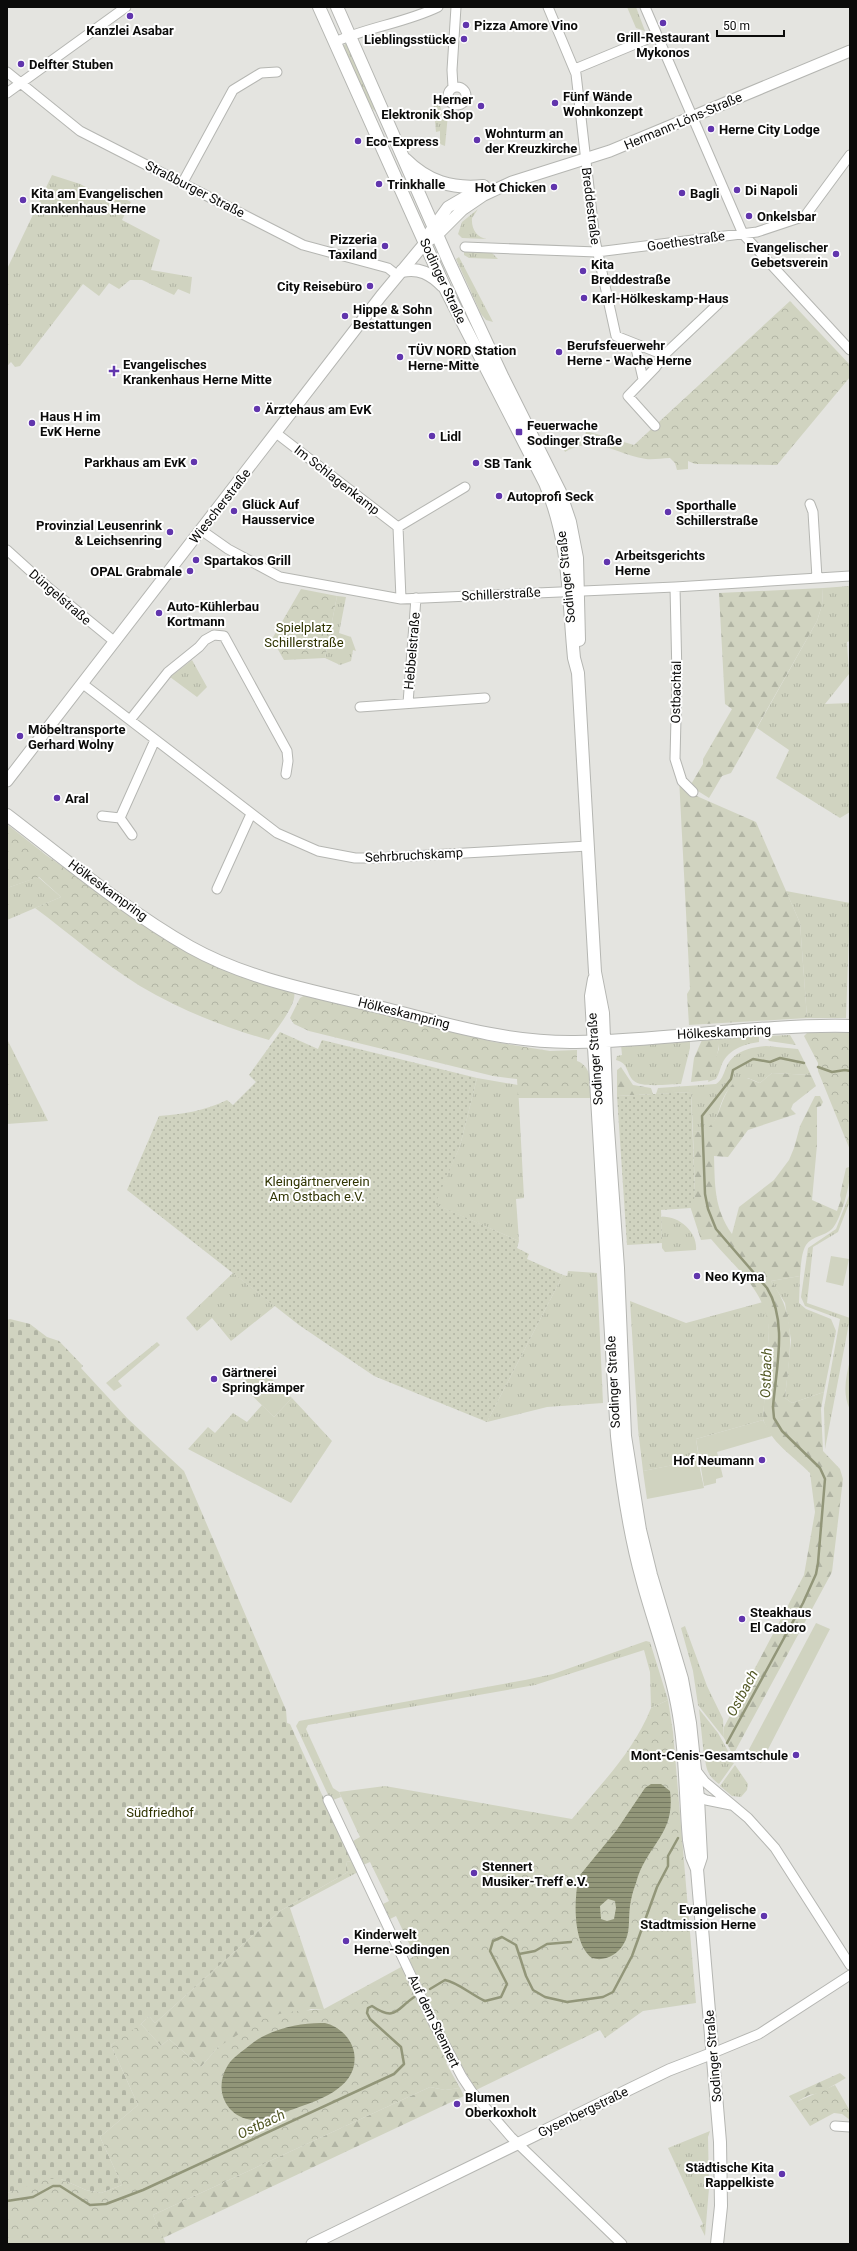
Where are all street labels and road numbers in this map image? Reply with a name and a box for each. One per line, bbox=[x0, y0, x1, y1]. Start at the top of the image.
street label: Hermann-Löns-Straße bbox=[622, 89, 744, 153]
street label: Straßburger Straße bbox=[143, 158, 247, 221]
street label: Breddestraße bbox=[579, 167, 603, 246]
street label: Goethestraße bbox=[646, 228, 726, 254]
street label: Sodinger Straße bbox=[417, 236, 469, 326]
street label: Im Schlagenkamp bbox=[291, 442, 383, 518]
street label: Wiescherstraße bbox=[186, 466, 254, 546]
street label: Sodinger Straße bbox=[554, 530, 578, 624]
street label: Düngelstraße bbox=[26, 566, 94, 628]
street label: Schillerstraße bbox=[461, 584, 541, 604]
street label: Hebbelstraße bbox=[401, 612, 423, 690]
street label: Ostbachtal bbox=[668, 661, 684, 723]
street label: Sehrbruchskamp bbox=[365, 845, 463, 865]
street label: Hölkeskampring bbox=[65, 856, 151, 924]
street label: Hölkeskampring bbox=[356, 994, 452, 1032]
street label: Sodinger Straße bbox=[584, 1012, 606, 1106]
street label: Hölkeskampring bbox=[677, 1022, 771, 1042]
street label: Sodinger Straße bbox=[603, 1335, 623, 1429]
street label: Auf dem Stennert bbox=[405, 1972, 463, 2070]
street label: Sodinger Straße bbox=[701, 2009, 725, 2103]
street label: Gysenbergstraße bbox=[535, 2084, 631, 2140]

